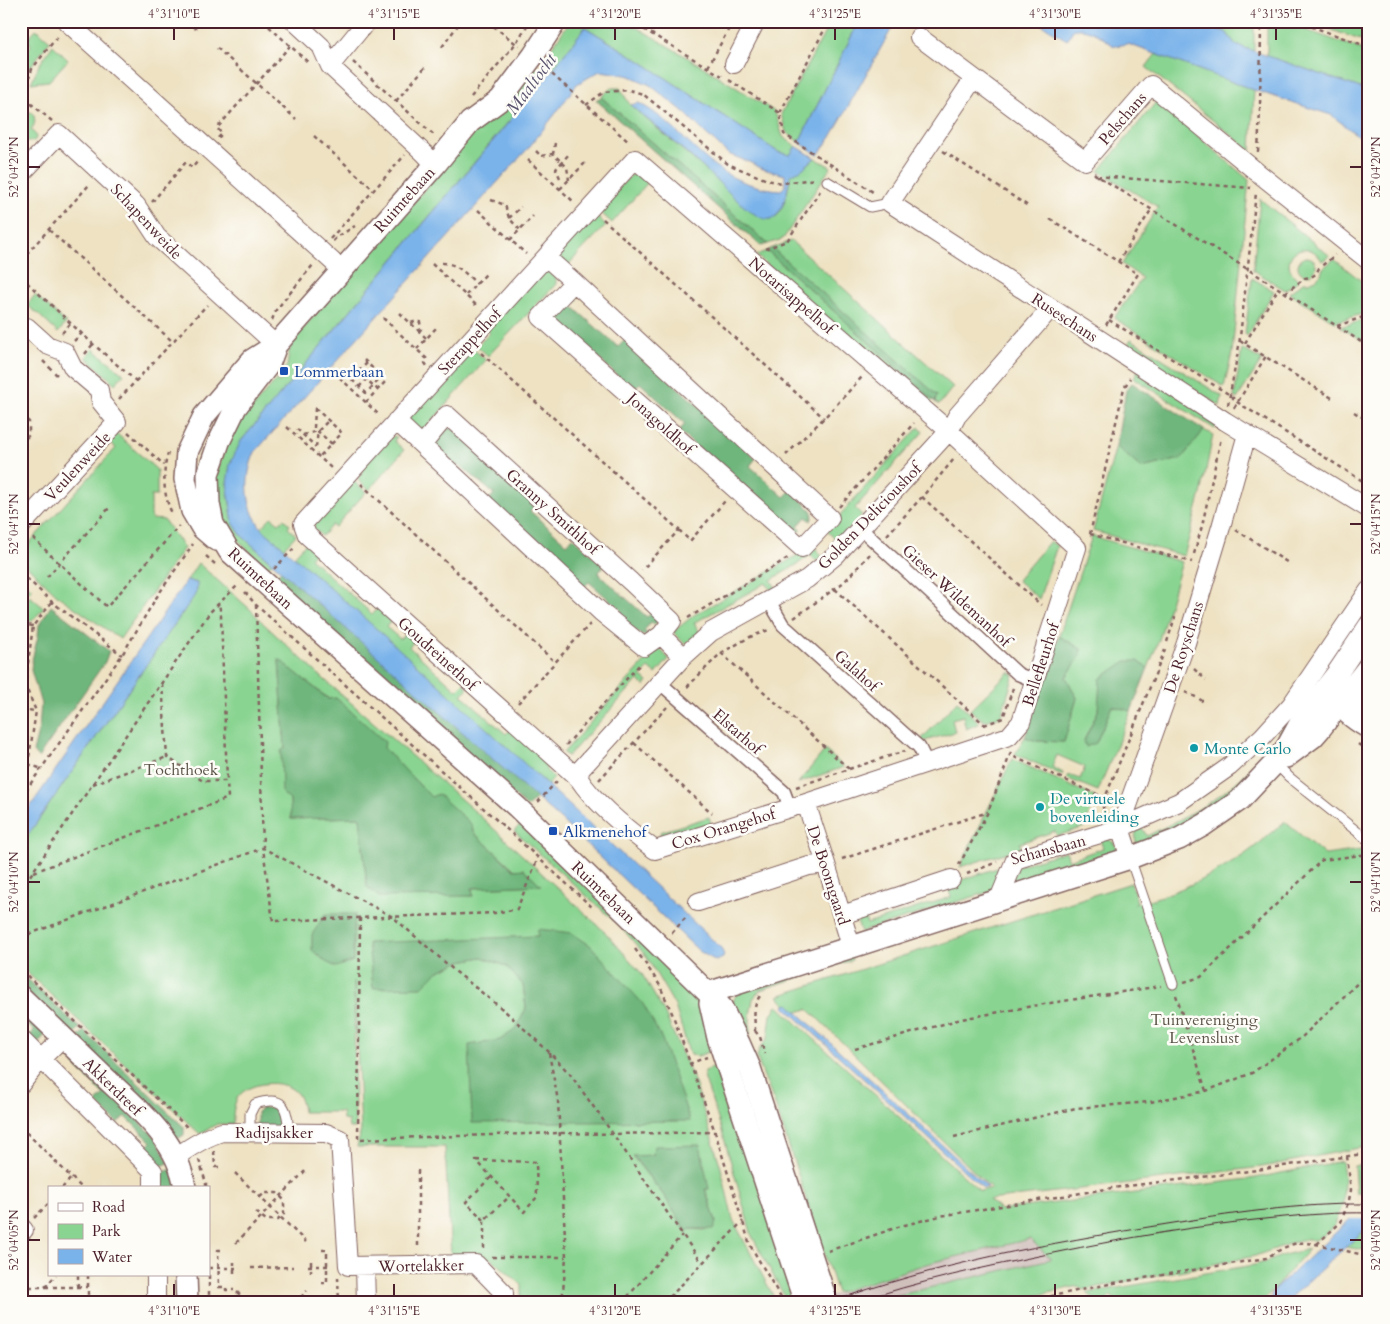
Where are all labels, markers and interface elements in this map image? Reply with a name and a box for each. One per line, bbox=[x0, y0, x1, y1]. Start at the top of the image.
text: 4°31'10"E bbox=[148, 6, 200, 22]
text: 4°31'15"E bbox=[368, 6, 420, 22]
text: 4°31'20"E bbox=[589, 6, 641, 22]
text: 4°31'25"E bbox=[809, 6, 861, 22]
text: 4°31'30"E bbox=[1029, 6, 1081, 22]
text: 4°31'35"E bbox=[1250, 6, 1302, 22]
water label: Maaltocht bbox=[500, 48, 563, 120]
street label: Pelschans bbox=[1094, 87, 1152, 150]
text: 52°04'20"N bbox=[6, 136, 22, 197]
text: 52°04'20"N bbox=[1368, 136, 1384, 197]
street label: Ruimtebaan bbox=[369, 162, 440, 237]
street label: Schapenweide bbox=[105, 179, 187, 264]
street label: Notarisappelhof bbox=[744, 252, 841, 341]
street label: Ruseschans bbox=[1027, 288, 1102, 348]
street label: Sterappelhof bbox=[433, 301, 508, 380]
place label: Lommerbaan bbox=[294, 361, 384, 383]
marker: Lommerbaan bbox=[278, 365, 290, 377]
street label: Jonagoldhof bbox=[621, 387, 701, 462]
street label: Veulenweide bbox=[39, 427, 116, 507]
street label: Golden Delicioushof bbox=[813, 456, 929, 575]
street label: Granny Smithhof bbox=[501, 464, 606, 562]
text: 52°04'15"N bbox=[6, 493, 22, 554]
text: 52°04'15"N bbox=[1368, 493, 1384, 554]
street label: Gieser Wildemanhof bbox=[897, 540, 1018, 654]
street label: Ruimtebaan bbox=[223, 543, 298, 615]
street label: De Royschans bbox=[1159, 598, 1209, 696]
street label: Goudreinethof bbox=[393, 612, 484, 697]
street label: Bellefleurhof bbox=[1017, 617, 1066, 709]
street label: Galahof bbox=[829, 645, 886, 699]
street label: Elstarhof bbox=[708, 704, 769, 762]
place label: Monte Carlo bbox=[1204, 738, 1291, 760]
marker: Monte Carlo bbox=[1188, 742, 1200, 754]
park label: Tochthoek bbox=[144, 759, 219, 781]
place label: De virtuele bovenleiding bbox=[1050, 788, 1139, 828]
marker: De virtuele bovenleiding bbox=[1034, 801, 1046, 813]
street label: Cox Orangehof bbox=[669, 802, 781, 855]
place label: Alkmenehof bbox=[563, 821, 650, 843]
street label: De Boomgaard bbox=[802, 823, 855, 928]
marker: Alkmenehof bbox=[547, 825, 559, 837]
street label: Schansbaan bbox=[1008, 829, 1088, 871]
text: 52°04'10"N bbox=[6, 851, 22, 912]
text: 52°04'10"N bbox=[1368, 851, 1384, 912]
street label: Ruimtebaan bbox=[566, 856, 640, 929]
park label: Tuinvereniging Levenslust bbox=[1150, 1009, 1258, 1049]
street label: Akkerdreef bbox=[78, 1053, 149, 1123]
street label: Radijsakker bbox=[235, 1122, 313, 1144]
legend bbox=[48, 1186, 210, 1276]
text: Road bbox=[92, 1197, 125, 1217]
text: 52°04'05"N bbox=[6, 1209, 22, 1270]
text: 52°04'05"N bbox=[1368, 1209, 1384, 1270]
text: Park bbox=[92, 1221, 121, 1241]
text: Water bbox=[91, 1247, 133, 1267]
street label: Wortelakker bbox=[377, 1254, 464, 1278]
text: 4°31'10"E bbox=[148, 1303, 200, 1319]
text: 4°31'15"E bbox=[368, 1303, 420, 1319]
text: 4°31'20"E bbox=[589, 1303, 641, 1319]
text: 4°31'25"E bbox=[809, 1303, 861, 1319]
text: 4°31'30"E bbox=[1029, 1303, 1081, 1319]
text: 4°31'35"E bbox=[1250, 1303, 1302, 1319]

